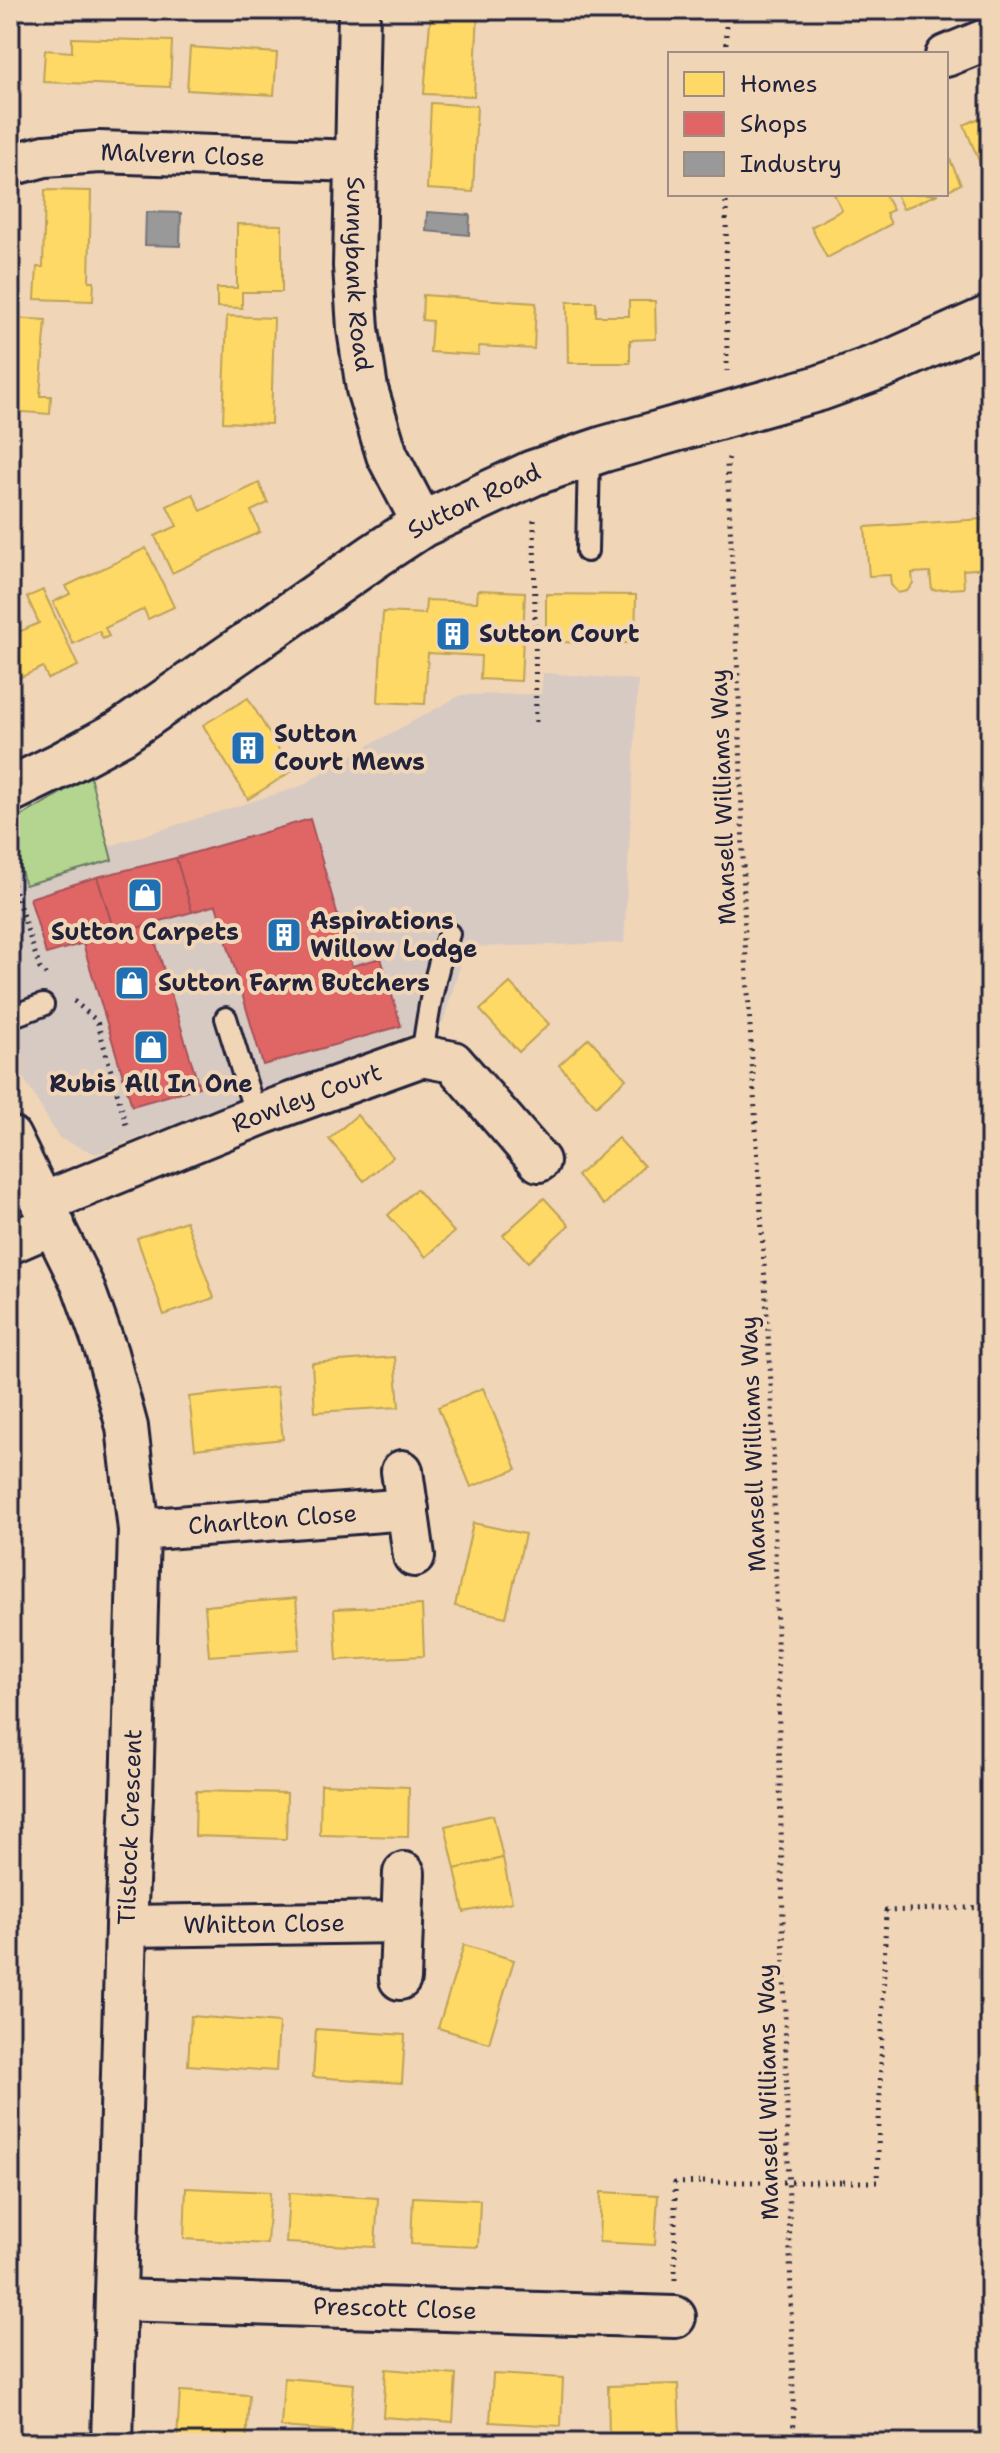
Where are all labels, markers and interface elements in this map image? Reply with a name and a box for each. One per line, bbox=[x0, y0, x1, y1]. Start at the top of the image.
legend bbox=[668, 52, 948, 196]
text: Homes bbox=[740, 68, 818, 100]
text: Shops bbox=[740, 108, 808, 140]
street label: Malvern Close bbox=[100, 136, 265, 174]
text: Industry bbox=[740, 148, 842, 180]
street label: Sunnybank Road bbox=[338, 176, 380, 373]
street label: Sutton Road bbox=[401, 456, 546, 546]
building icon: Sutton Court bbox=[434, 615, 472, 653]
place label: Sutton Court bbox=[479, 618, 640, 650]
street label: Mansell Williams Way bbox=[703, 668, 743, 926]
place label: Sutton Court Mews bbox=[274, 718, 425, 778]
building icon: Sutton Court Mews bbox=[229, 729, 267, 767]
shop icon: Sutton Carpets bbox=[126, 876, 164, 914]
place label: Aspirations Willow Lodge bbox=[310, 905, 477, 965]
place label: Sutton Carpets bbox=[51, 916, 239, 948]
building icon: Aspirations Willow Lodge bbox=[265, 916, 303, 954]
shop icon: Sutton Farm Butchers bbox=[113, 964, 151, 1002]
place label: Sutton Farm Butchers bbox=[158, 967, 430, 999]
shop icon: Rubis All In One bbox=[132, 1028, 170, 1066]
street label: Rowley Court bbox=[227, 1056, 386, 1140]
place label: Rubis All In One bbox=[49, 1068, 253, 1100]
street label: Mansell Williams Way bbox=[733, 1315, 773, 1573]
street label: Charlton Close bbox=[187, 1497, 358, 1542]
street label: Tilstock Crescent bbox=[111, 1728, 149, 1926]
street label: Whitton Close bbox=[183, 1907, 345, 1941]
street label: Mansell Williams Way bbox=[750, 1964, 786, 2220]
street label: Prescott Close bbox=[312, 2290, 477, 2327]

